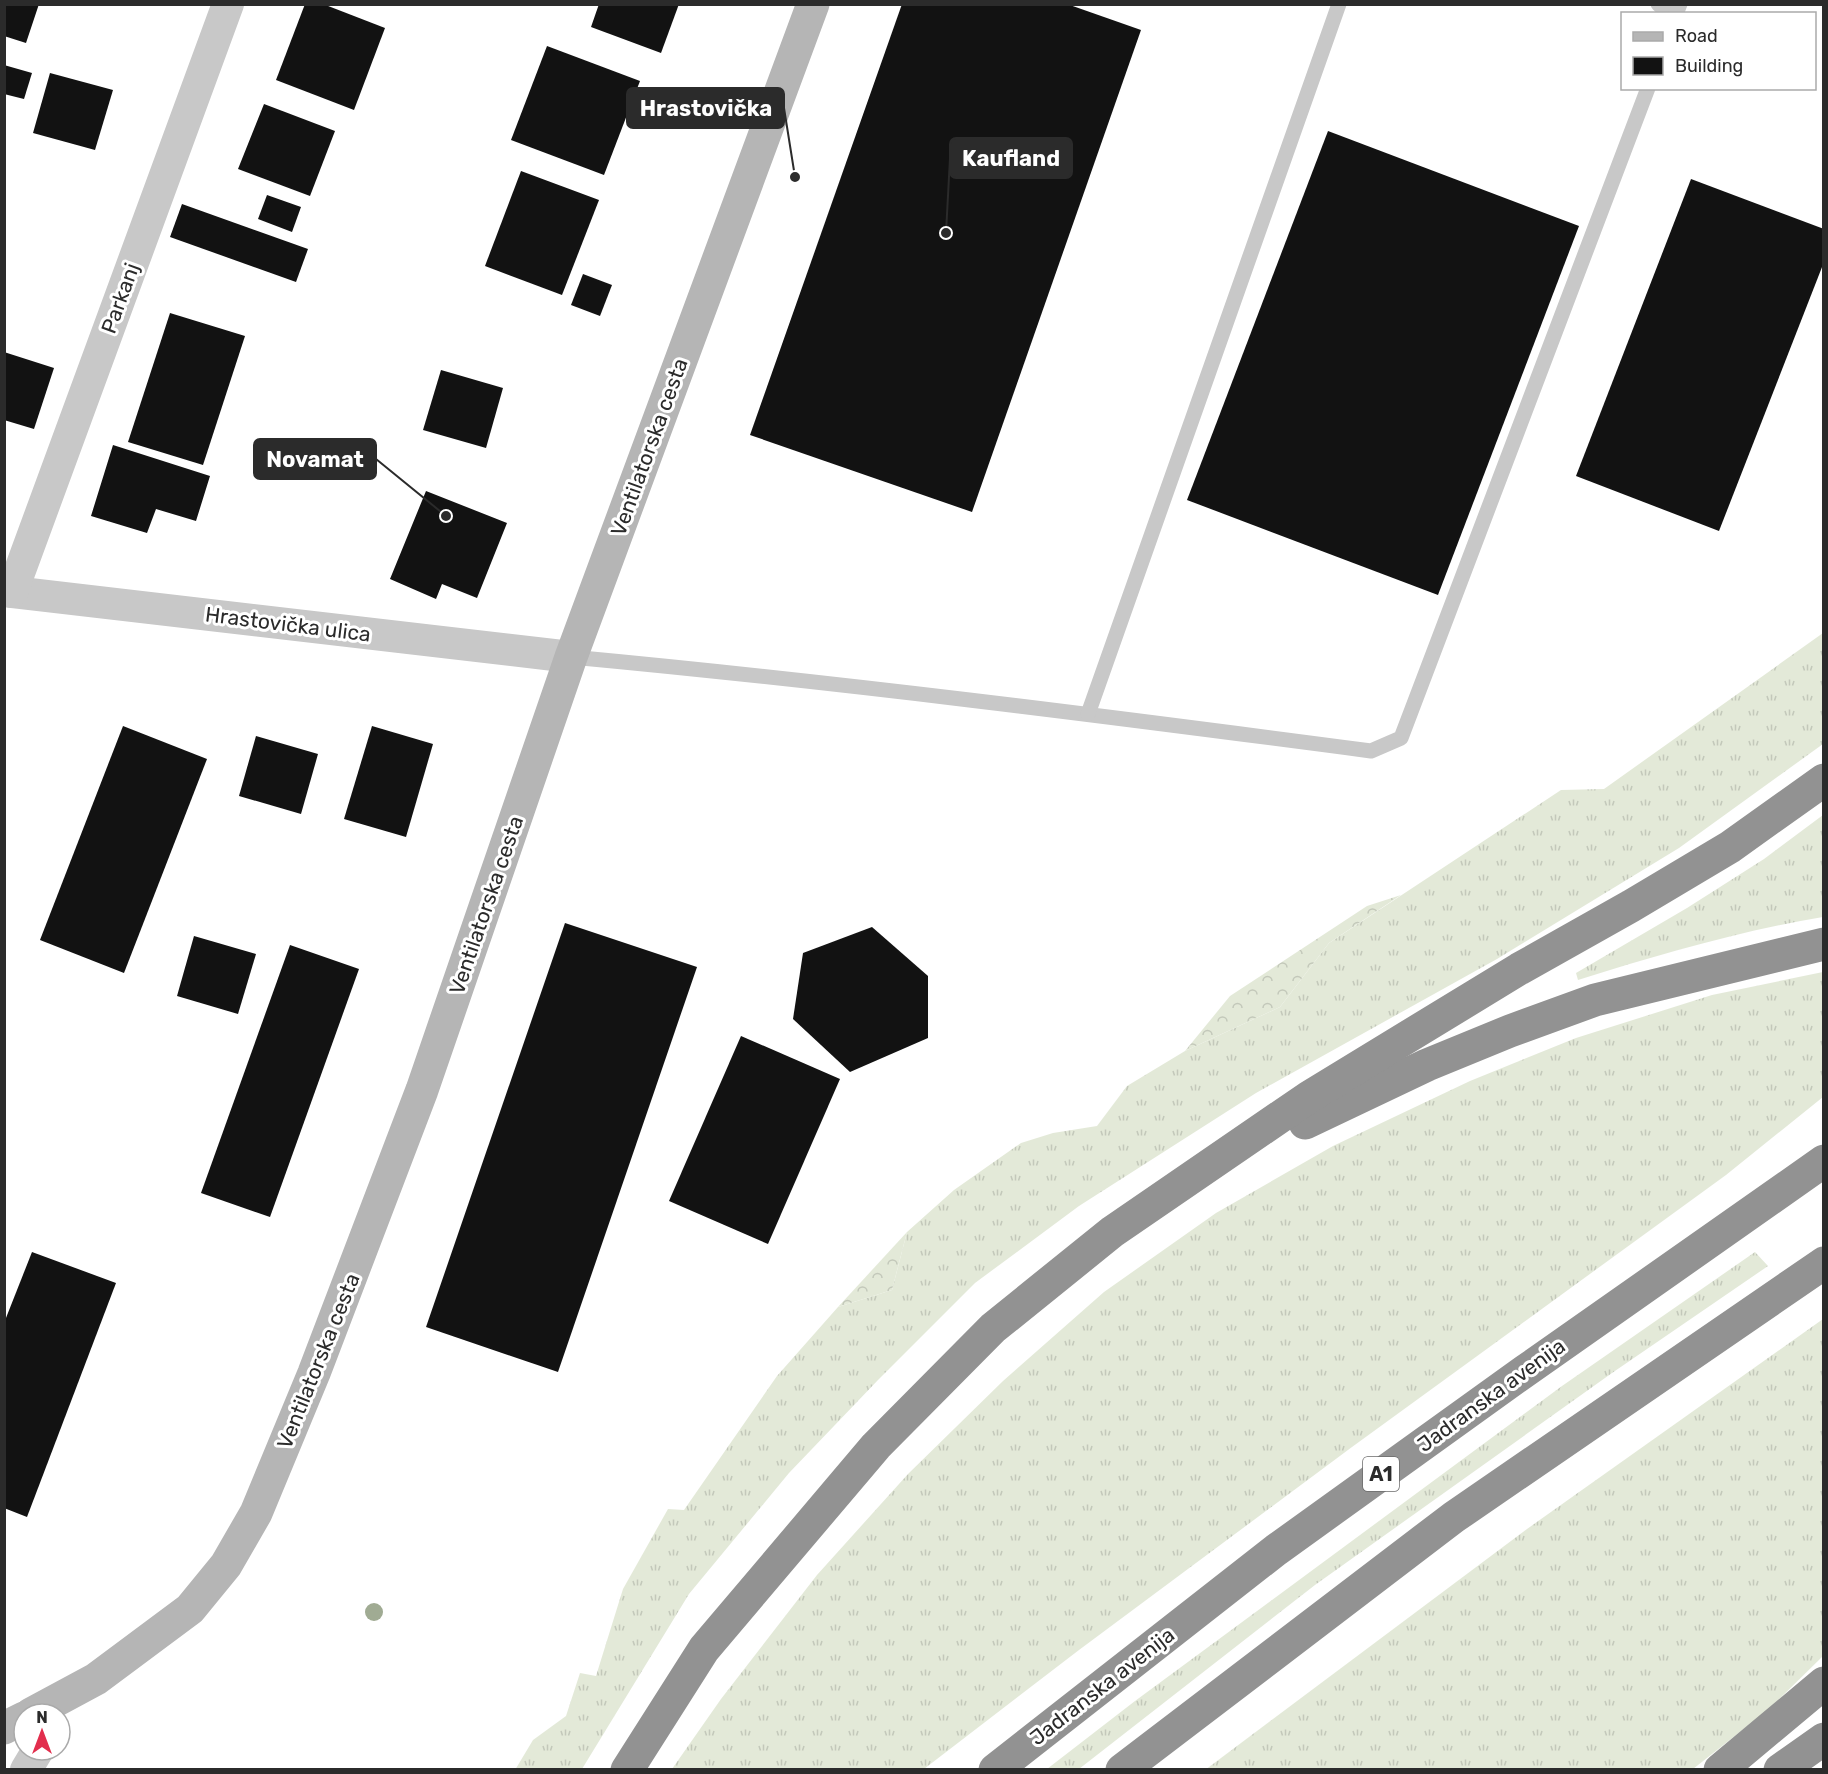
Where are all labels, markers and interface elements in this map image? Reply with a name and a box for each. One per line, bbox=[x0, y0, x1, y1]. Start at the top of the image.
legend bbox=[1621, 12, 1816, 90]
text: Road bbox=[1675, 25, 1718, 47]
text: Building bbox=[1675, 55, 1743, 77]
callout: Hrastovička bbox=[627, 88, 784, 128]
text: Hrastovička bbox=[640, 95, 772, 122]
callout: Kaufland bbox=[950, 138, 1072, 178]
text: Kaufland bbox=[962, 145, 1060, 172]
street label: Parkanj bbox=[96, 259, 144, 337]
street label: Ventilatorska cesta bbox=[605, 355, 693, 539]
callout: Novamat bbox=[254, 439, 376, 479]
text: Novamat bbox=[266, 446, 364, 473]
street label: Hrastovička ulica bbox=[204, 601, 372, 647]
street label: Ventilatorska cesta bbox=[444, 812, 528, 998]
street label: Ventilatorska cesta bbox=[271, 1270, 365, 1452]
street label: Jadranska avenija bbox=[1412, 1333, 1570, 1457]
road number: A1 bbox=[1363, 1457, 1399, 1491]
street label: Jadranska avenija bbox=[1025, 1622, 1179, 1750]
north arrow bbox=[12, 1702, 72, 1762]
text: N bbox=[36, 1708, 48, 1727]

